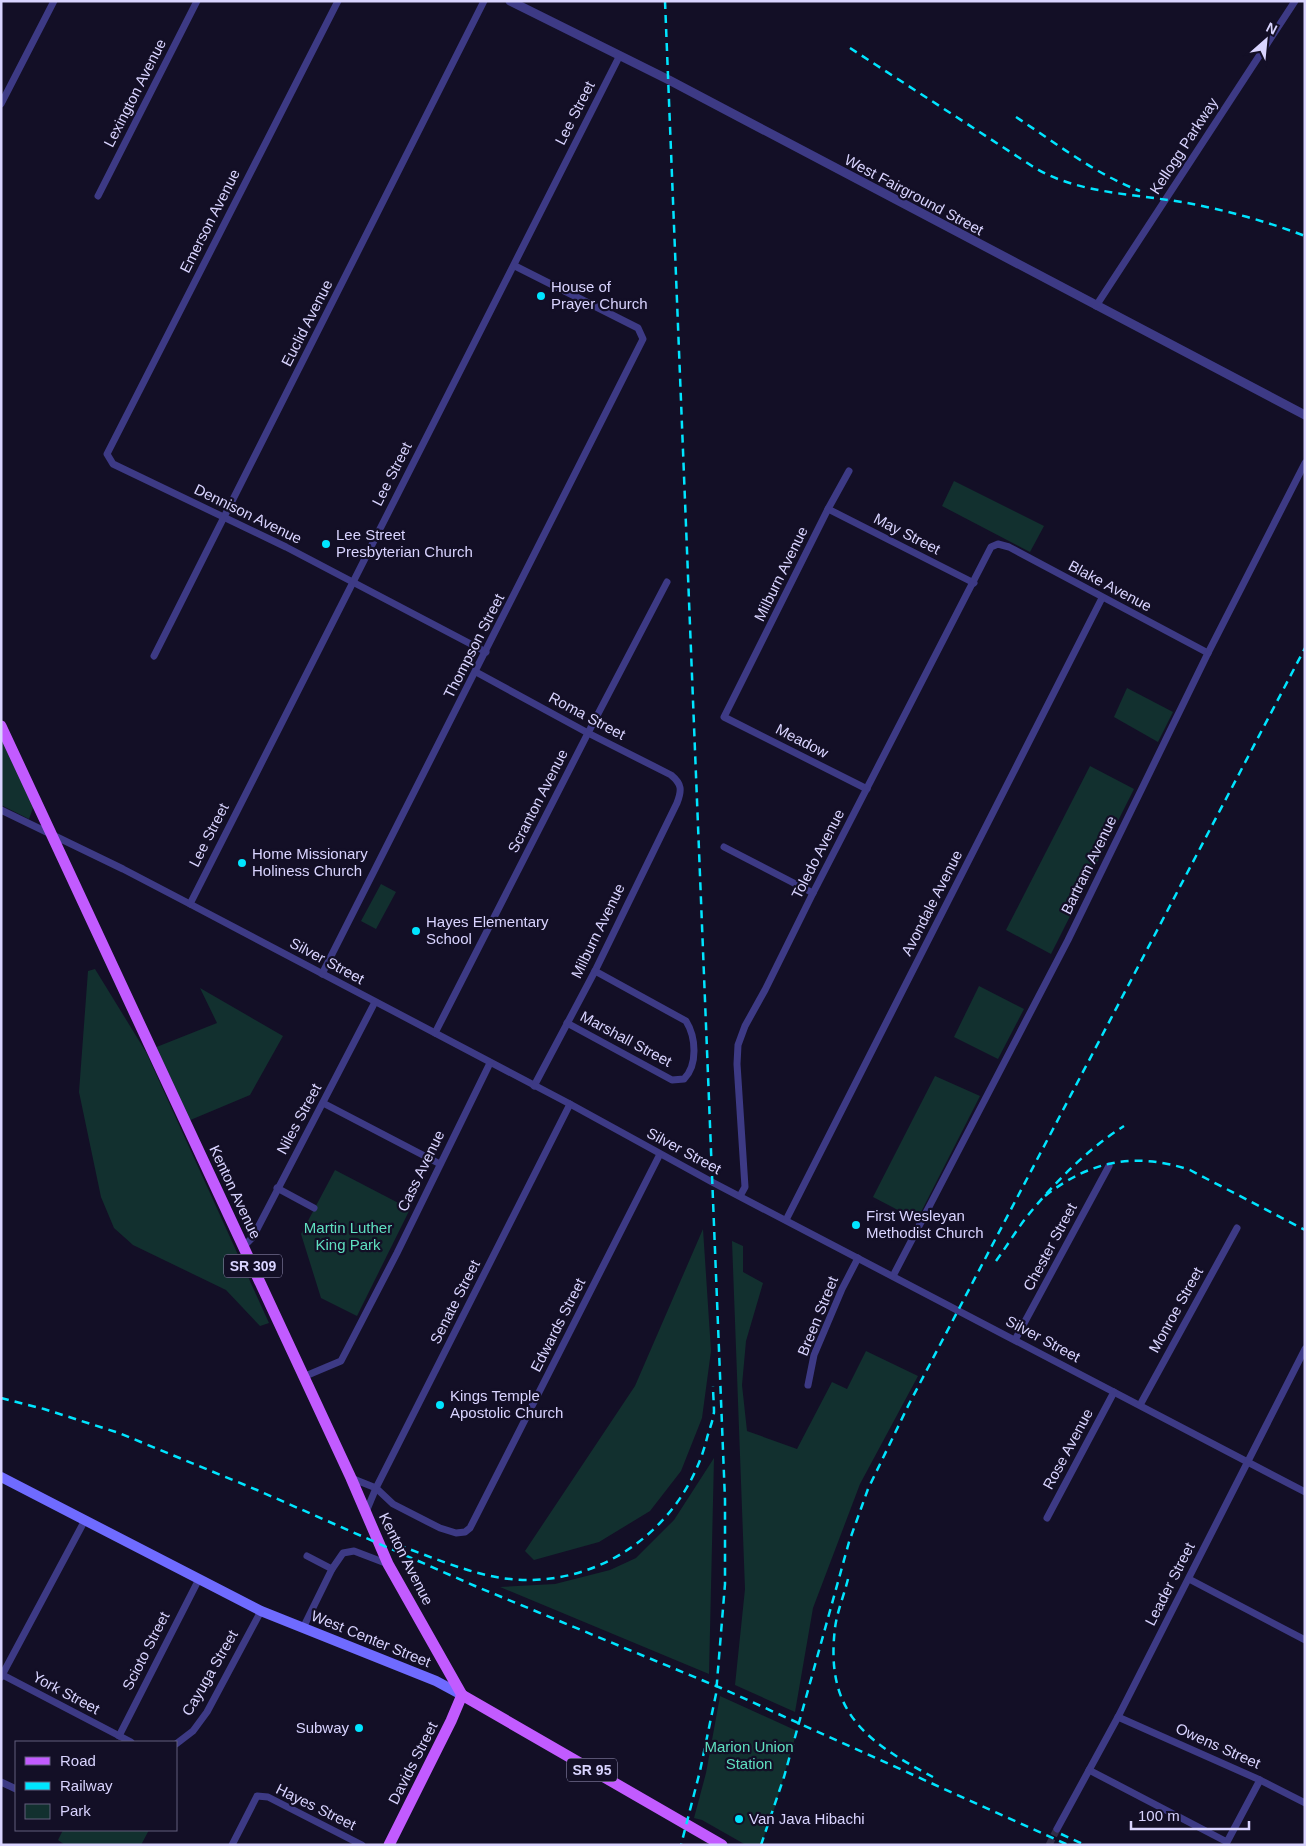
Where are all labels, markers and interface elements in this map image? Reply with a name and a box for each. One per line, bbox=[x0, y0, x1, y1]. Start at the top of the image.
north arrow bbox=[1241, 15, 1291, 65]
text: N bbox=[1264, 19, 1280, 38]
street label: Lexington Avenue bbox=[100, 36, 169, 150]
street label: Lee Street bbox=[551, 77, 598, 147]
street label: Kellogg Parkway bbox=[1146, 94, 1221, 197]
street label: West Fairground Street bbox=[842, 151, 987, 239]
street label: Emerson Avenue bbox=[176, 166, 243, 275]
street label: Euclid Avenue bbox=[277, 277, 336, 369]
place label: House of Prayer Church bbox=[551, 278, 648, 312]
marker: House of Prayer Church bbox=[535, 290, 547, 302]
street label: Lee Street bbox=[368, 438, 415, 508]
street label: Dennison Avenue bbox=[192, 480, 305, 547]
street label: May Street bbox=[871, 510, 944, 558]
street label: Milburn Avenue bbox=[750, 524, 811, 624]
place label: Lee Street Presbyterian Church bbox=[336, 526, 473, 560]
marker: Lee Street Presbyterian Church bbox=[320, 538, 332, 550]
street label: Blake Avenue bbox=[1066, 557, 1155, 615]
street label: Thompson Street bbox=[440, 590, 508, 701]
street label: Roma Street bbox=[546, 688, 629, 743]
street label: Meadow bbox=[773, 720, 831, 761]
street label: Scranton Avenue bbox=[504, 746, 571, 855]
street label: Lee Street bbox=[185, 799, 232, 869]
street label: Toledo Avenue bbox=[788, 806, 847, 901]
street label: Bartram Avenue bbox=[1057, 813, 1120, 917]
place label: Home Missionary Holiness Church bbox=[252, 845, 368, 879]
street label: Avondale Avenue bbox=[898, 847, 966, 958]
marker: Home Missionary Holiness Church bbox=[236, 857, 248, 869]
street label: Milburn Avenue bbox=[567, 881, 628, 981]
place label: Hayes Elementary School bbox=[426, 913, 549, 947]
marker: Hayes Elementary School bbox=[410, 925, 422, 937]
street label: Silver Street bbox=[287, 934, 368, 988]
street label: Marshall Street bbox=[578, 1007, 675, 1070]
street label: Niles Street bbox=[273, 1080, 325, 1157]
street label: Silver Street bbox=[644, 1124, 725, 1178]
street label: Cass Avenue bbox=[394, 1127, 448, 1214]
street label: Kenton Avenue bbox=[206, 1142, 265, 1241]
street label: Chester Street bbox=[1019, 1199, 1080, 1293]
place label: First Wesleyan Methodist Church bbox=[866, 1207, 984, 1241]
park label: Martin Luther King Park bbox=[304, 1219, 392, 1253]
marker: First Wesleyan Methodist Church bbox=[850, 1219, 862, 1231]
road number: SR 309 bbox=[224, 1254, 282, 1278]
street label: Senate Street bbox=[426, 1256, 483, 1346]
street label: Monroe Street bbox=[1145, 1263, 1206, 1355]
street label: Breen Street bbox=[794, 1273, 842, 1358]
street label: Edwards Street bbox=[527, 1274, 589, 1374]
street label: Silver Street bbox=[1003, 1312, 1084, 1366]
place label: Kings Temple Apostolic Church bbox=[450, 1387, 563, 1421]
marker: Kings Temple Apostolic Church bbox=[434, 1399, 446, 1411]
street label: Rose Avenue bbox=[1039, 1405, 1096, 1492]
street label: Kenton Avenue bbox=[376, 1510, 437, 1608]
street label: Leader Street bbox=[1141, 1539, 1198, 1628]
street label: West Center Street bbox=[309, 1607, 434, 1671]
street label: Scioto Street bbox=[118, 1608, 173, 1693]
street label: Cayuga Street bbox=[178, 1626, 241, 1719]
street label: York Street bbox=[30, 1668, 103, 1718]
street label: Davids Street bbox=[385, 1718, 441, 1807]
place label: Subway bbox=[296, 1719, 349, 1736]
street label: Owens Street bbox=[1173, 1719, 1264, 1772]
marker: Subway bbox=[353, 1722, 365, 1734]
park label: Marion Union Station bbox=[704, 1738, 794, 1772]
legend bbox=[15, 1741, 178, 1831]
text: Road bbox=[60, 1752, 96, 1769]
road number: SR 95 bbox=[567, 1758, 617, 1782]
text: Railway bbox=[60, 1777, 113, 1794]
street label: Hayes Street bbox=[274, 1780, 360, 1834]
scale bar bbox=[1131, 1798, 1248, 1830]
text: Park bbox=[60, 1802, 91, 1819]
text: 100 m bbox=[1138, 1807, 1180, 1824]
place label: Van Java Hibachi bbox=[749, 1810, 865, 1827]
marker: Van Java Hibachi bbox=[733, 1813, 745, 1825]

